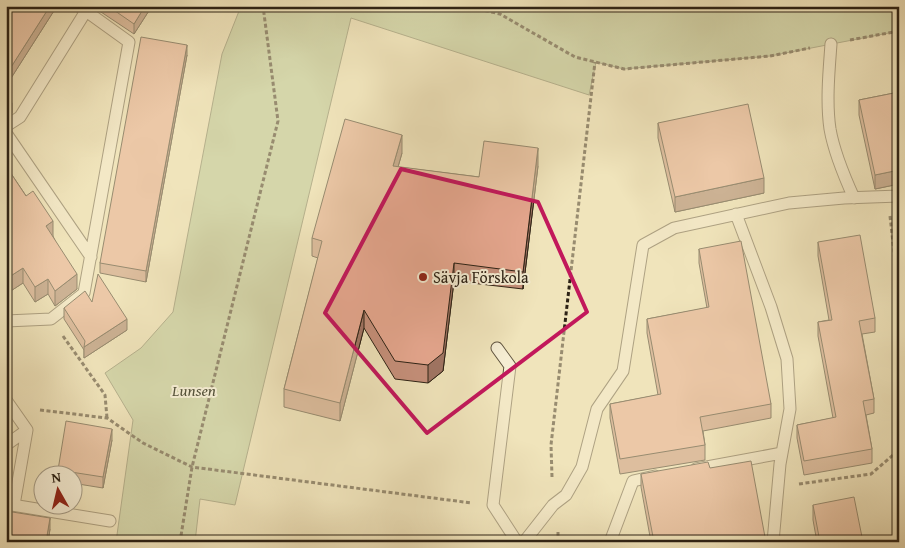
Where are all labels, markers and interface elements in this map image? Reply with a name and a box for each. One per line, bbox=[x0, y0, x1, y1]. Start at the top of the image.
place label: Sävja Förskola bbox=[433, 265, 529, 289]
marker: Sävja Förskola bbox=[417, 271, 429, 283]
park label: Lunsen bbox=[171, 378, 216, 402]
north arrow bbox=[32, 466, 82, 516]
text: N bbox=[50, 466, 63, 488]

